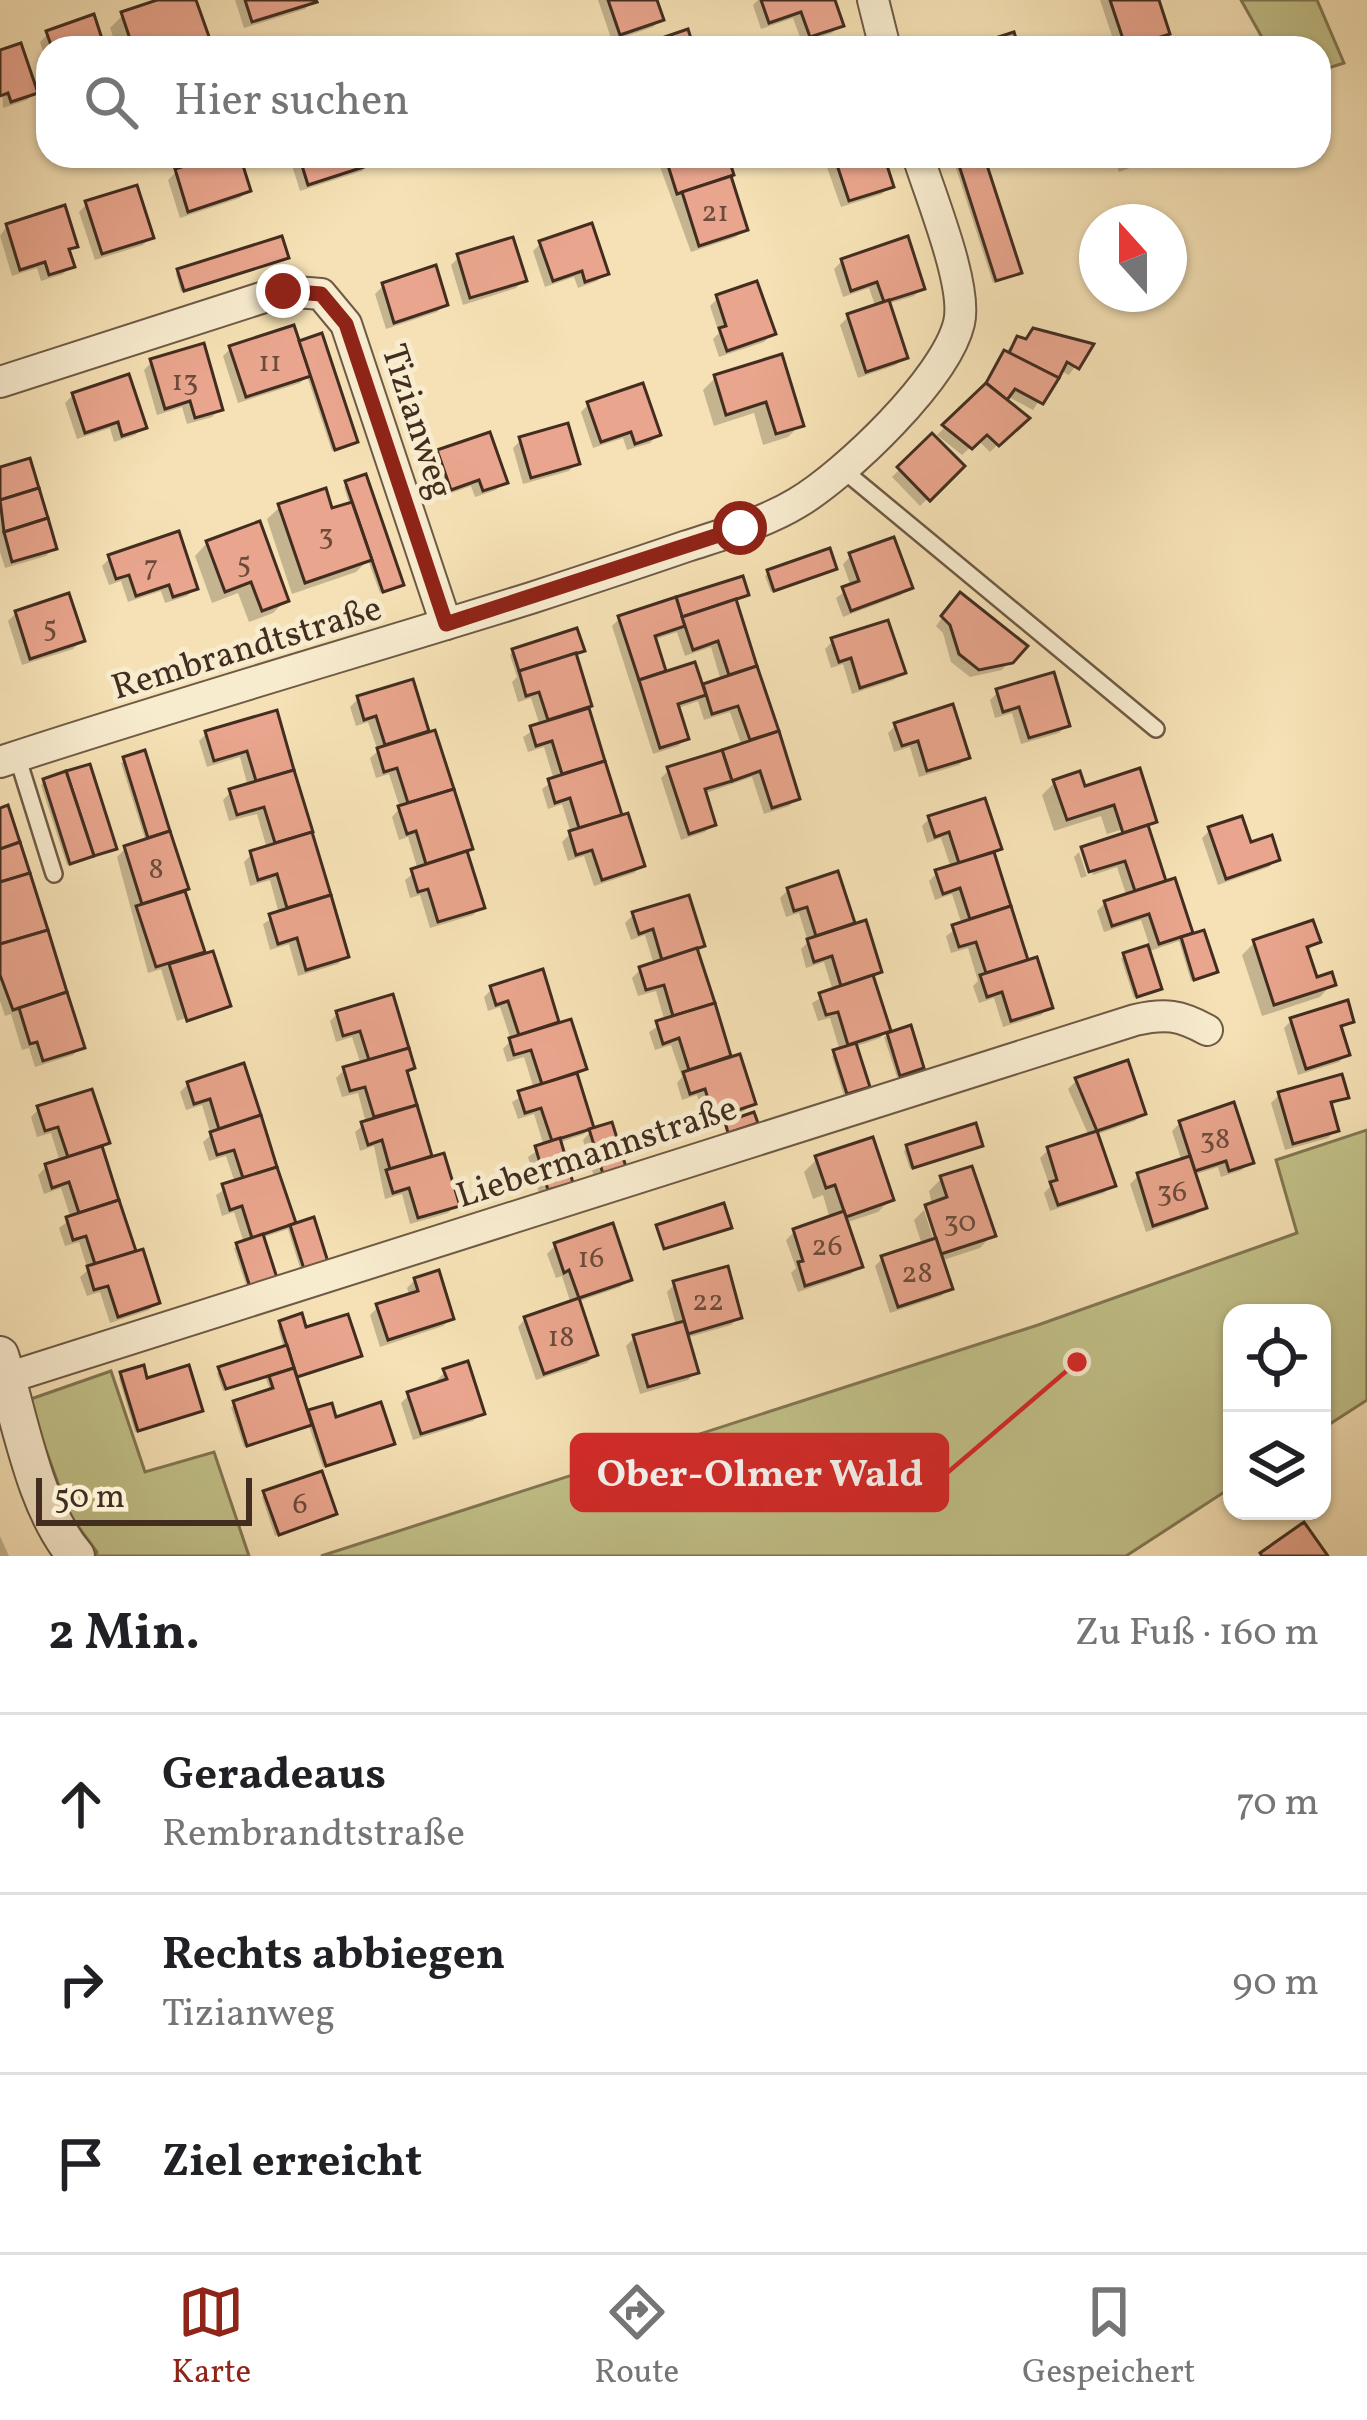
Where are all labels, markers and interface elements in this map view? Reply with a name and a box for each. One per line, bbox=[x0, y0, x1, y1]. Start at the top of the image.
search box bbox=[36, 36, 1331, 168]
icon: search bbox=[78, 69, 144, 135]
text: Hier suchen bbox=[174, 71, 409, 134]
house number: 21 bbox=[701, 192, 729, 234]
north arrow bbox=[1079, 204, 1187, 312]
route end bbox=[256, 264, 310, 318]
street label: Tizianweg bbox=[367, 338, 464, 506]
house number: 11 bbox=[258, 342, 282, 384]
house number: 13 bbox=[171, 361, 199, 403]
route start bbox=[713, 501, 767, 555]
house number: 3 bbox=[318, 515, 334, 557]
house number: 5 bbox=[237, 543, 251, 585]
house number: 7 bbox=[144, 546, 158, 588]
street label: Rembrandtstraße bbox=[106, 585, 388, 715]
house number: 5 bbox=[43, 607, 57, 649]
house number: 8 bbox=[148, 849, 164, 891]
street label: Liebermannstraße bbox=[451, 1085, 744, 1223]
house number: 38 bbox=[1200, 1119, 1230, 1161]
house number: 36 bbox=[1157, 1172, 1187, 1214]
house number: 30 bbox=[944, 1202, 976, 1244]
house number: 26 bbox=[811, 1226, 843, 1268]
house number: 16 bbox=[578, 1238, 604, 1280]
house number: 28 bbox=[901, 1253, 933, 1295]
house number: 22 bbox=[692, 1281, 724, 1323]
map controls bbox=[1223, 1304, 1331, 1520]
button: locate bbox=[1223, 1304, 1331, 1412]
house number: 18 bbox=[548, 1317, 574, 1359]
button: layers bbox=[1223, 1412, 1331, 1520]
callout: Ober-Olmer Wald bbox=[572, 1435, 947, 1510]
text: Ober-Olmer Wald bbox=[597, 1449, 923, 1503]
scale bar bbox=[36, 1472, 252, 1525]
text: 50 m bbox=[54, 1476, 125, 1522]
house number: 6 bbox=[292, 1484, 308, 1526]
text: 2 Min. bbox=[48, 1599, 200, 1670]
text: Zu Fuß · 160 m bbox=[1075, 1607, 1319, 1661]
text: Geradeaus bbox=[162, 1745, 386, 1808]
icon: ahead bbox=[48, 1771, 114, 1837]
text: 70 m bbox=[1236, 1777, 1319, 1831]
text: Rembrandtstraße bbox=[162, 1808, 465, 1862]
text: Rechts abbiegen bbox=[162, 1925, 505, 1988]
icon: right bbox=[48, 1951, 114, 2017]
text: 90 m bbox=[1232, 1957, 1319, 2011]
text: Tizianweg bbox=[162, 1988, 335, 2042]
icon: arrive bbox=[48, 2131, 114, 2197]
text: Ziel erreicht bbox=[162, 2132, 422, 2195]
tab: Karte bbox=[172, 2279, 251, 2397]
tab: Route bbox=[594, 2279, 679, 2397]
tab: Gespeichert bbox=[1022, 2279, 1195, 2397]

